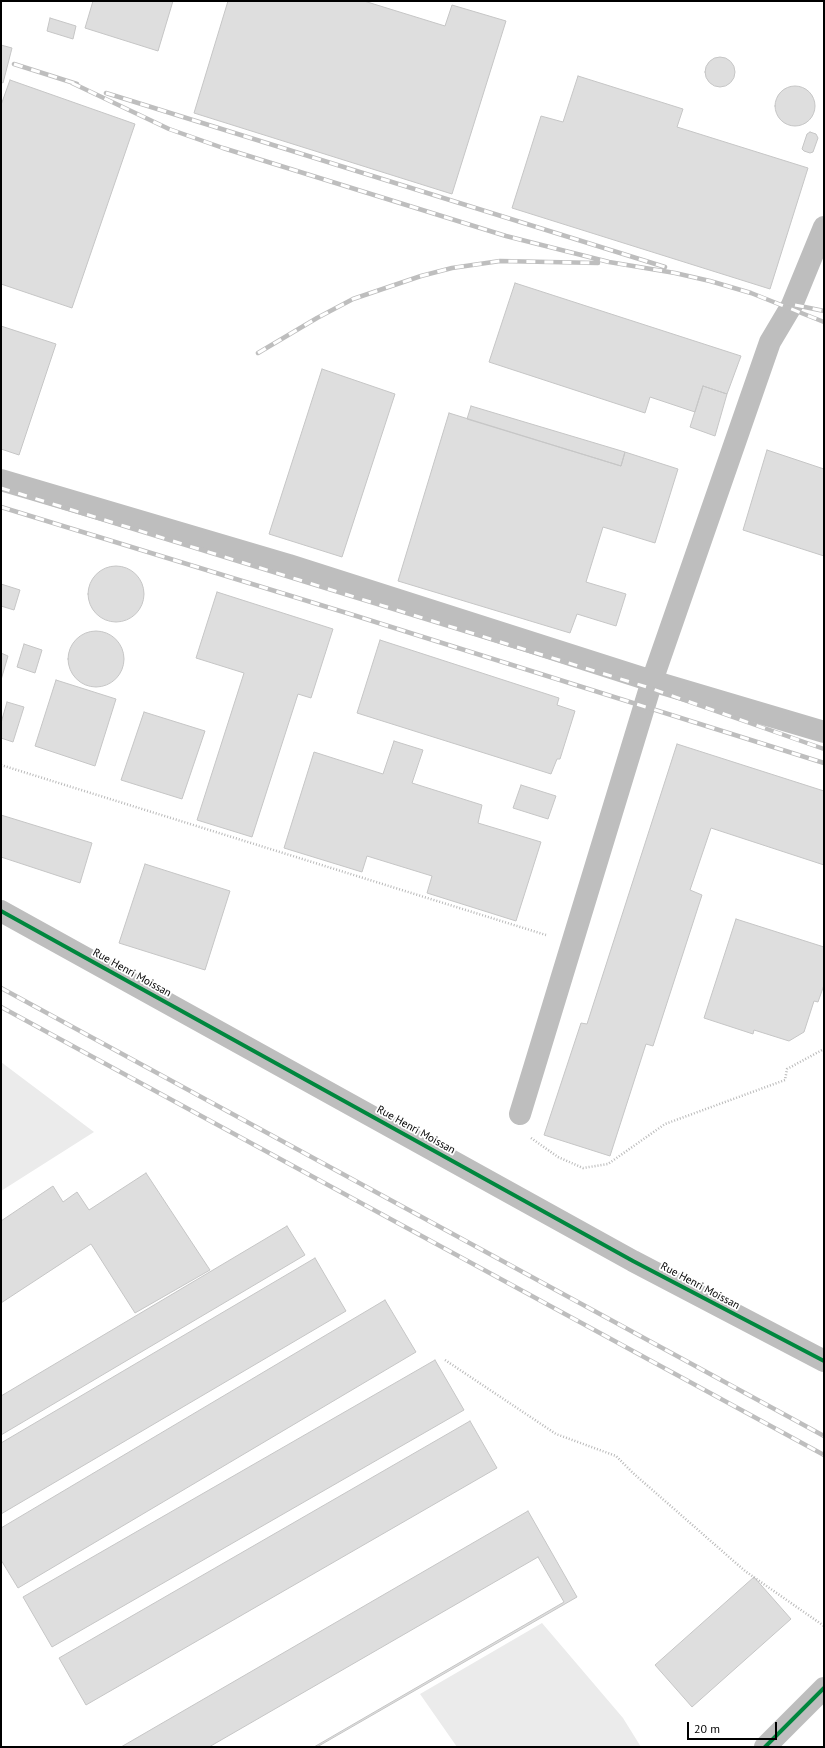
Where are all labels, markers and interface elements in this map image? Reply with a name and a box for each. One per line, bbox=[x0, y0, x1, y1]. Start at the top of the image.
street label: Rue Henri Moissan bbox=[90, 946, 174, 1000]
street label: Rue Henri Moissan bbox=[374, 1103, 458, 1157]
street label: Rue Henri Moissan bbox=[658, 1260, 742, 1312]
scale bar bbox=[689, 1714, 779, 1740]
text: 20 m bbox=[694, 1721, 720, 1736]

